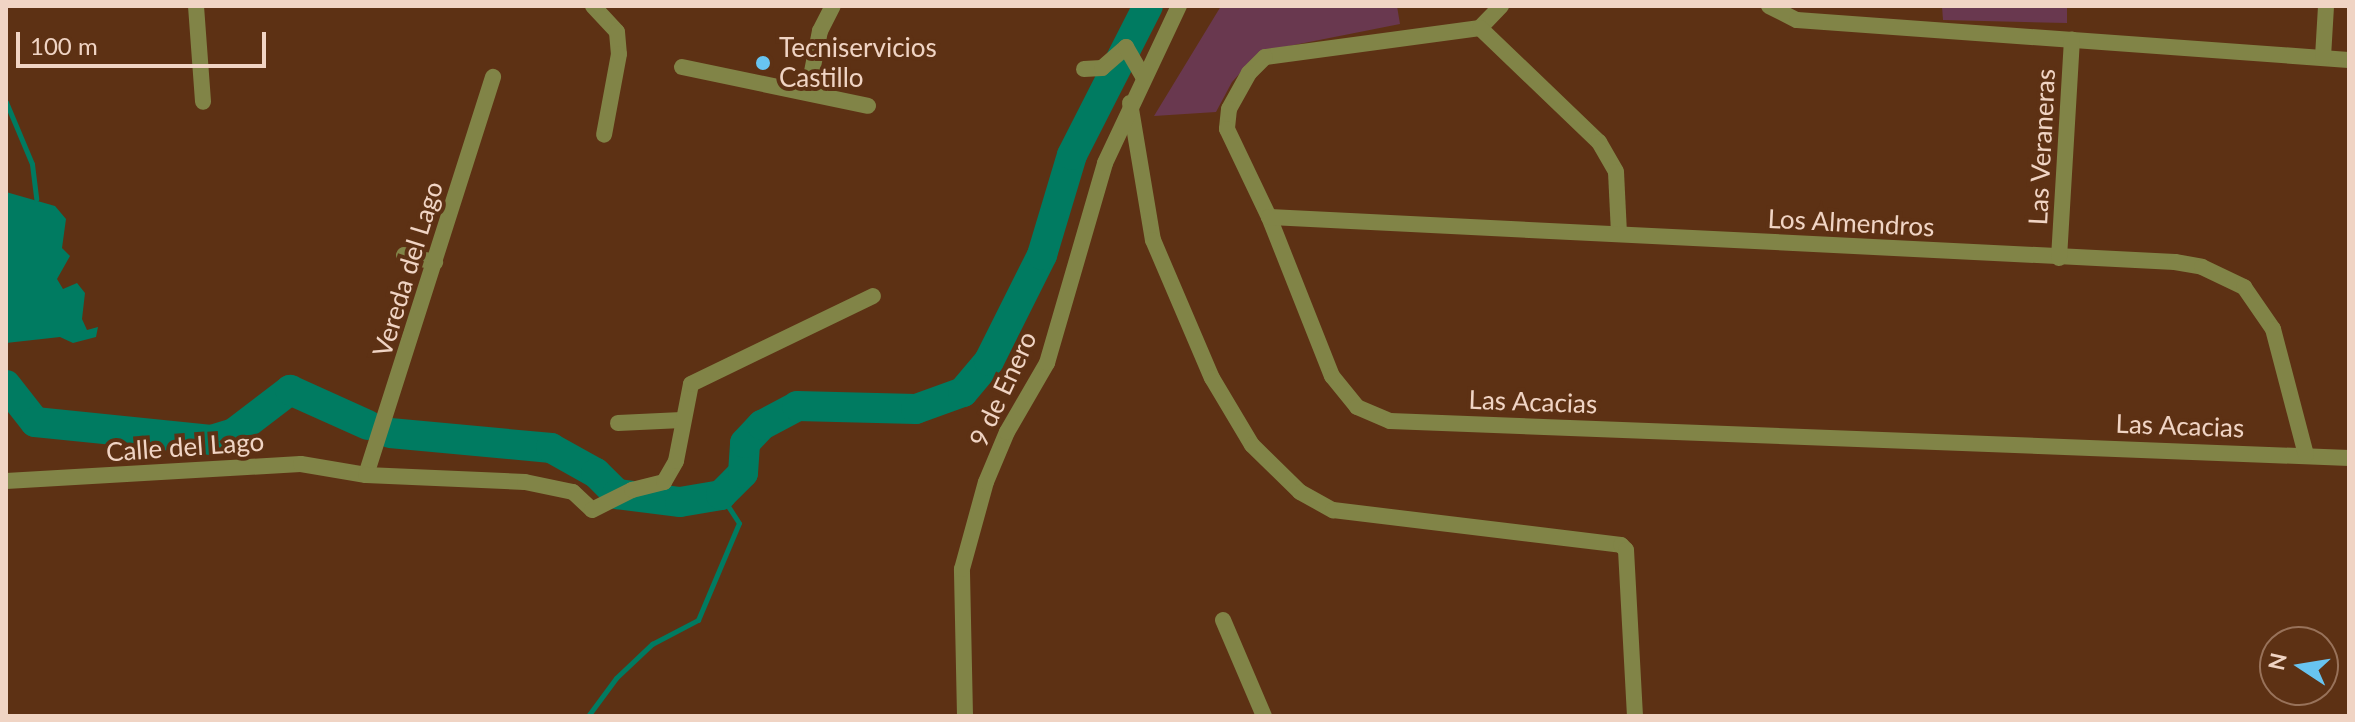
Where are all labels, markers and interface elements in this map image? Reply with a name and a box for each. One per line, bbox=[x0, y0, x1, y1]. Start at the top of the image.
scale bar bbox=[20, 16, 270, 66]
text: 100 m bbox=[30, 31, 98, 60]
place label: Tecniservicios Castillo bbox=[779, 32, 937, 94]
marker: Tecniservicios Castillo bbox=[754, 54, 772, 72]
street label: Las Veraneras bbox=[2022, 68, 2062, 226]
street label: Vereda del Lago bbox=[367, 178, 449, 360]
street label: Los Almendros bbox=[1766, 203, 1936, 243]
street label: 9 de Enero bbox=[963, 327, 1043, 451]
street label: Las Acacias bbox=[1468, 384, 1598, 420]
street label: Las Acacias bbox=[2115, 408, 2245, 444]
street label: Calle del Lago bbox=[105, 426, 265, 468]
north arrow bbox=[2259, 626, 2339, 706]
text: N bbox=[2262, 650, 2292, 672]

